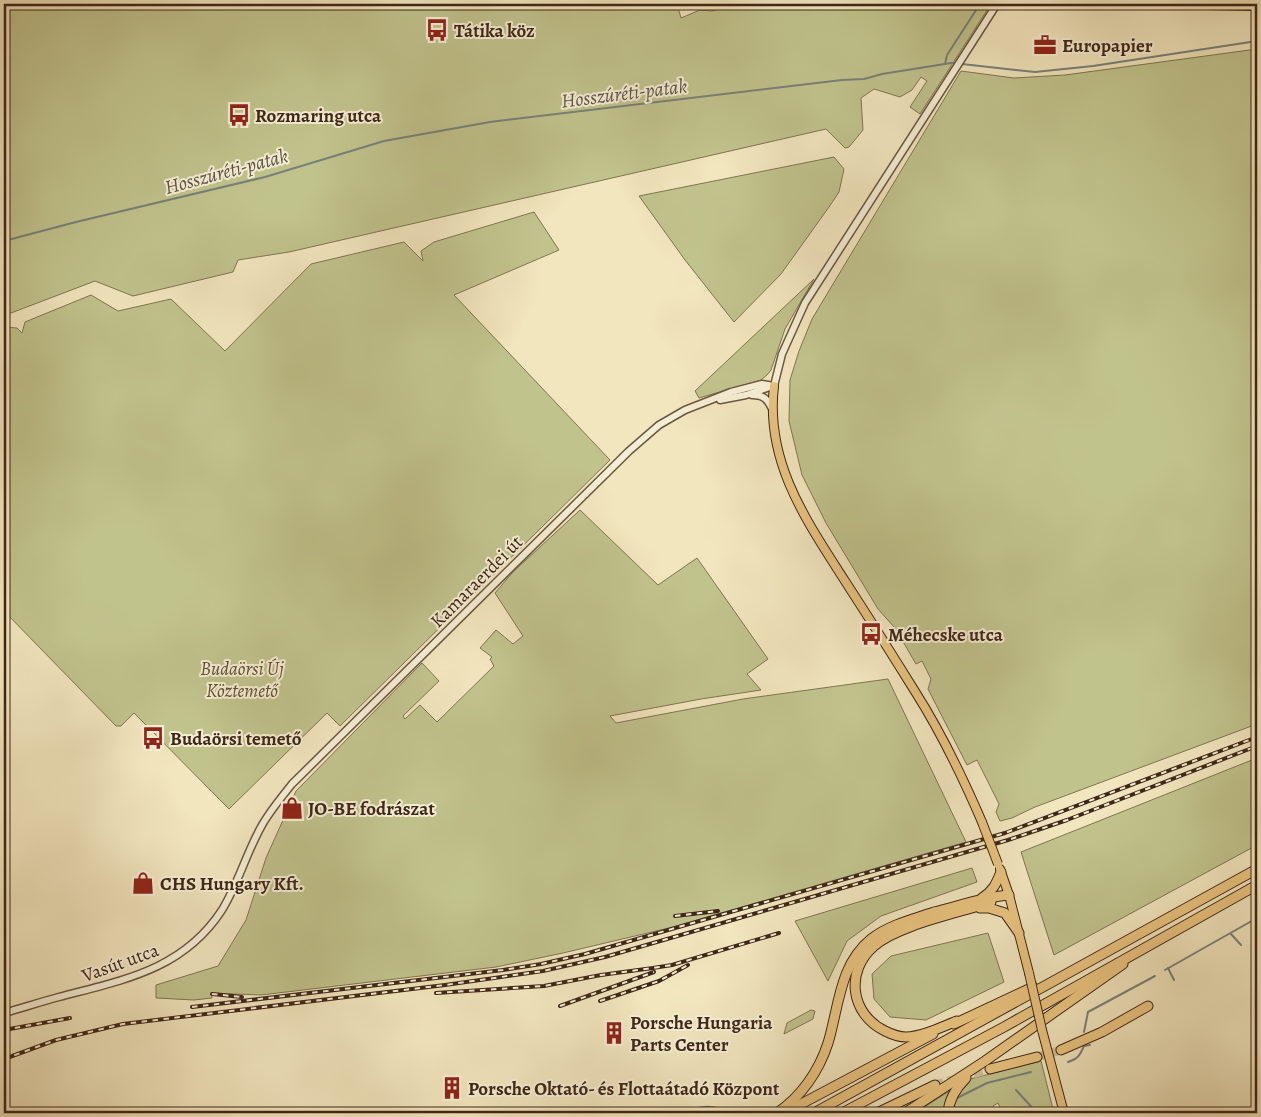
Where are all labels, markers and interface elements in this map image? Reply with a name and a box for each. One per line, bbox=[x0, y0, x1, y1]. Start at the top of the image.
bus stop icon: Tátika köz bbox=[424, 17, 450, 43]
place label: Tátika köz bbox=[454, 18, 535, 44]
office icon: Europapier bbox=[1032, 32, 1058, 58]
place label: Europapier bbox=[1062, 33, 1153, 59]
water label: Hosszúréti-patak bbox=[560, 72, 689, 115]
bus stop icon: Rozmaring utca bbox=[226, 102, 252, 128]
place label: Rozmaring utca bbox=[255, 103, 382, 129]
water label: Hosszúréti-patak bbox=[161, 142, 291, 201]
street label: Kamaraerdei út bbox=[425, 530, 529, 634]
bus stop icon: Méhecske utca bbox=[858, 621, 884, 647]
place label: Méhecske utca bbox=[888, 622, 1004, 648]
park label: Budaörsi Új Köztemető bbox=[200, 656, 284, 704]
bus stop icon: Budaörsi temető bbox=[140, 725, 166, 751]
place label: Budaörsi temető bbox=[170, 726, 302, 752]
shop icon: JO-BE fodrászat bbox=[279, 795, 305, 821]
place label: JO-BE fodrászat bbox=[308, 796, 436, 822]
shop icon: CHS Hungary Kft. bbox=[130, 870, 156, 896]
place label: CHS Hungary Kft. bbox=[160, 871, 304, 897]
street label: Vasút utca bbox=[77, 937, 163, 989]
place label: Porsche Hungaria Parts Center bbox=[630, 1010, 773, 1058]
building icon: Porsche Hungaria Parts Center bbox=[601, 1020, 627, 1046]
building icon: Porsche Oktató- és Flottaátadó Központ bbox=[439, 1075, 465, 1101]
place label: Porsche Oktató- és Flottaátadó Központ bbox=[468, 1076, 780, 1102]

